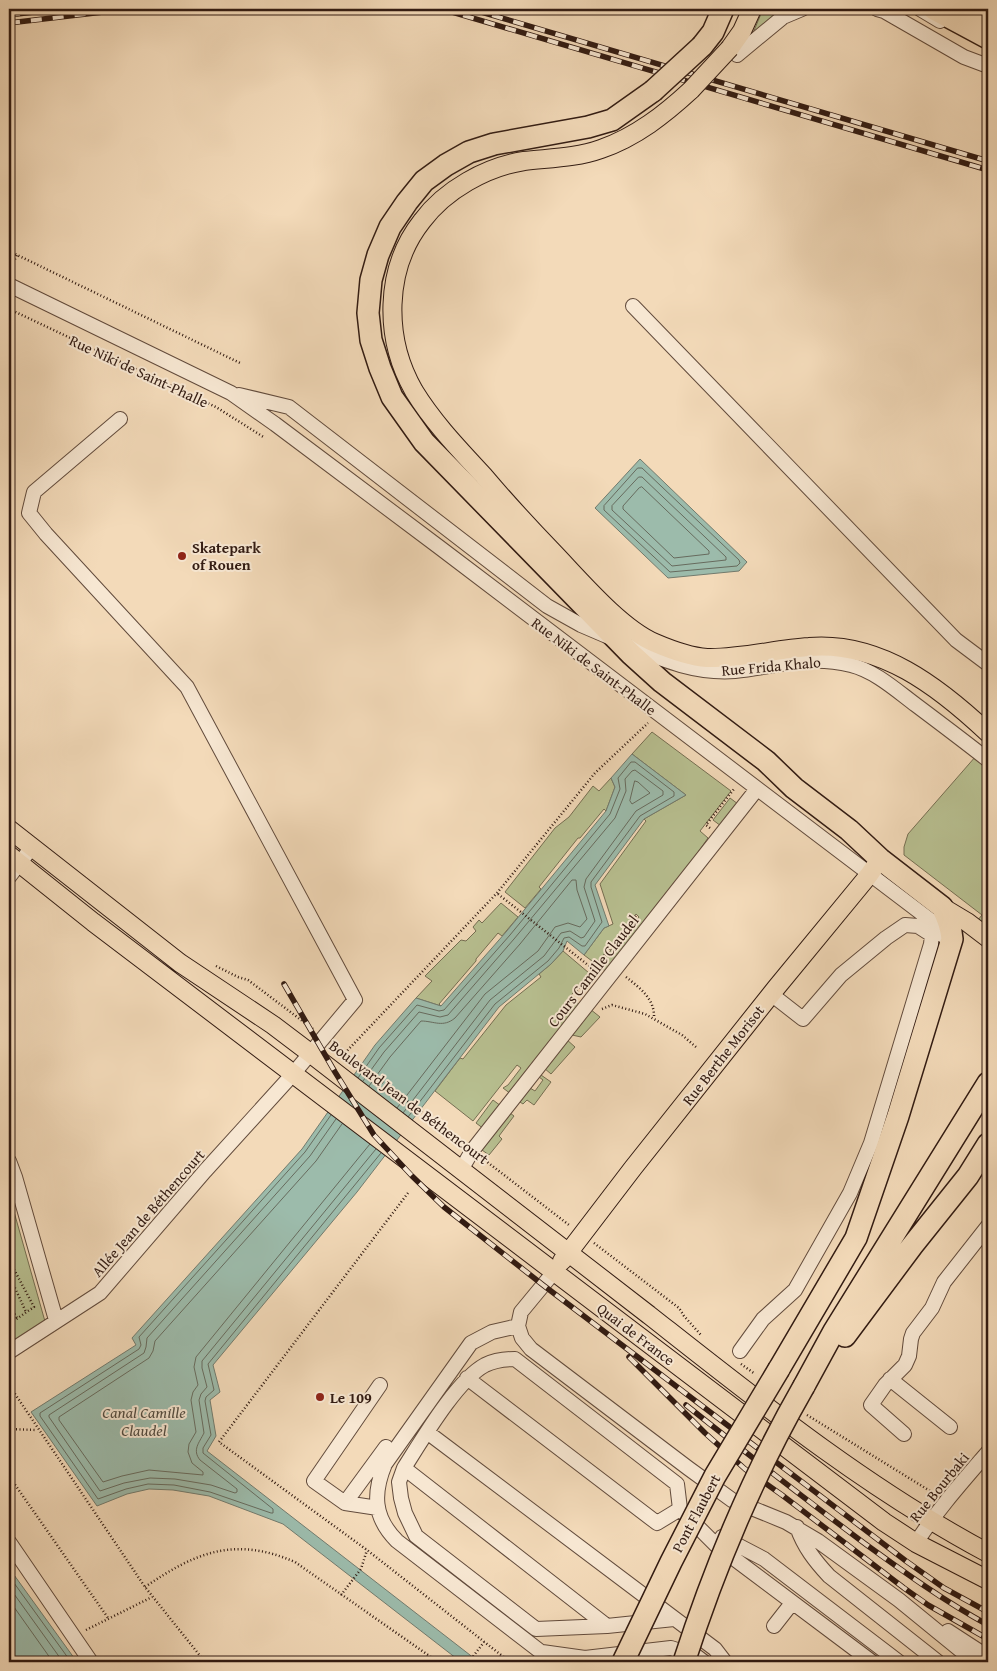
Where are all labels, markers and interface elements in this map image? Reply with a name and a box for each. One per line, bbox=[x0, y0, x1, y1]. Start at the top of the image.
street label: Rue Niki de Saint-Phalle bbox=[66, 330, 212, 412]
place label: Skatepark of Rouen bbox=[192, 537, 261, 575]
marker: Skatepark of Rouen bbox=[176, 550, 188, 562]
street label: Rue Niki de Saint-Phalle bbox=[527, 612, 661, 720]
street label: Rue Frida Khalo bbox=[721, 651, 822, 681]
street label: Cours Camille Claudel bbox=[543, 911, 643, 1031]
street label: Rue Berthe Morisot bbox=[677, 1000, 769, 1110]
street label: Boulevard Jean de Béthencourt bbox=[325, 1035, 494, 1169]
street label: Allée Jean de Béthencourt bbox=[87, 1144, 210, 1281]
street label: Quai de France bbox=[593, 1298, 679, 1370]
place label: Le 109 bbox=[330, 1387, 372, 1408]
marker: Le 109 bbox=[314, 1391, 326, 1403]
water label: Canal Camille Claudel bbox=[102, 1400, 186, 1442]
street label: Rue Bourbaki bbox=[904, 1448, 974, 1526]
street label: Pont Flaubert bbox=[667, 1470, 726, 1556]

